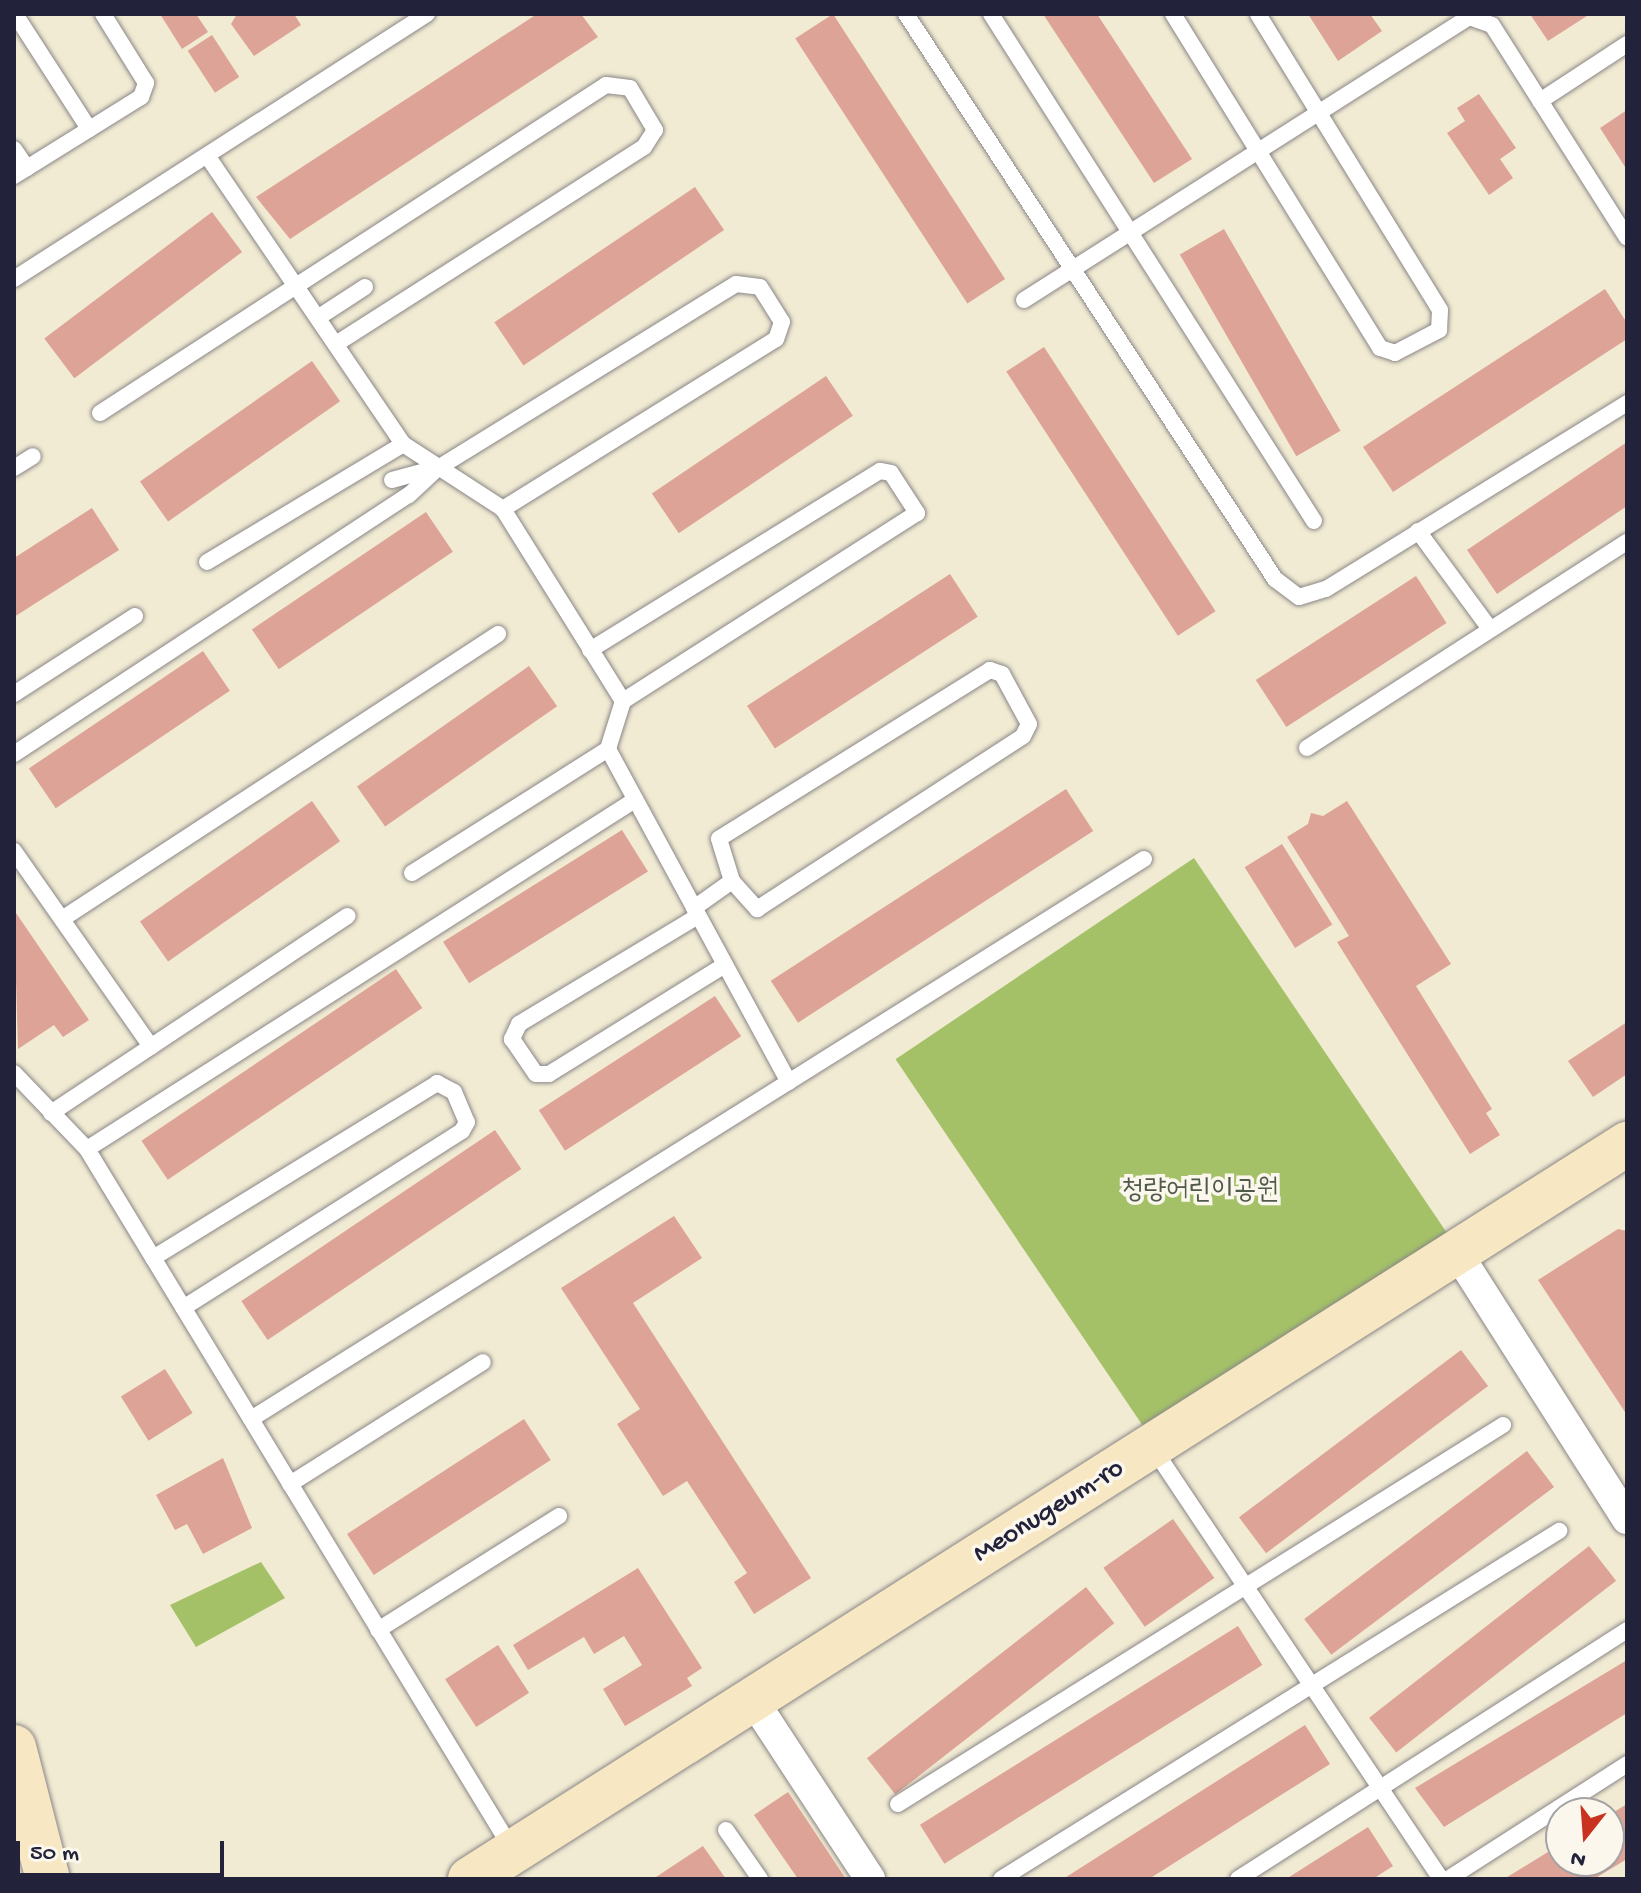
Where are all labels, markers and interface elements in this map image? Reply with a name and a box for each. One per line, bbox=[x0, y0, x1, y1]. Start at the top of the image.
park label: 청량어린이공원 bbox=[1121, 1175, 1279, 1209]
street label: Meonugeum-ro bbox=[967, 1452, 1131, 1572]
north arrow bbox=[1545, 1797, 1625, 1877]
scale bar bbox=[20, 1825, 228, 1875]
text: 50 m bbox=[30, 1840, 79, 1869]
text: N bbox=[1568, 1844, 1589, 1873]

